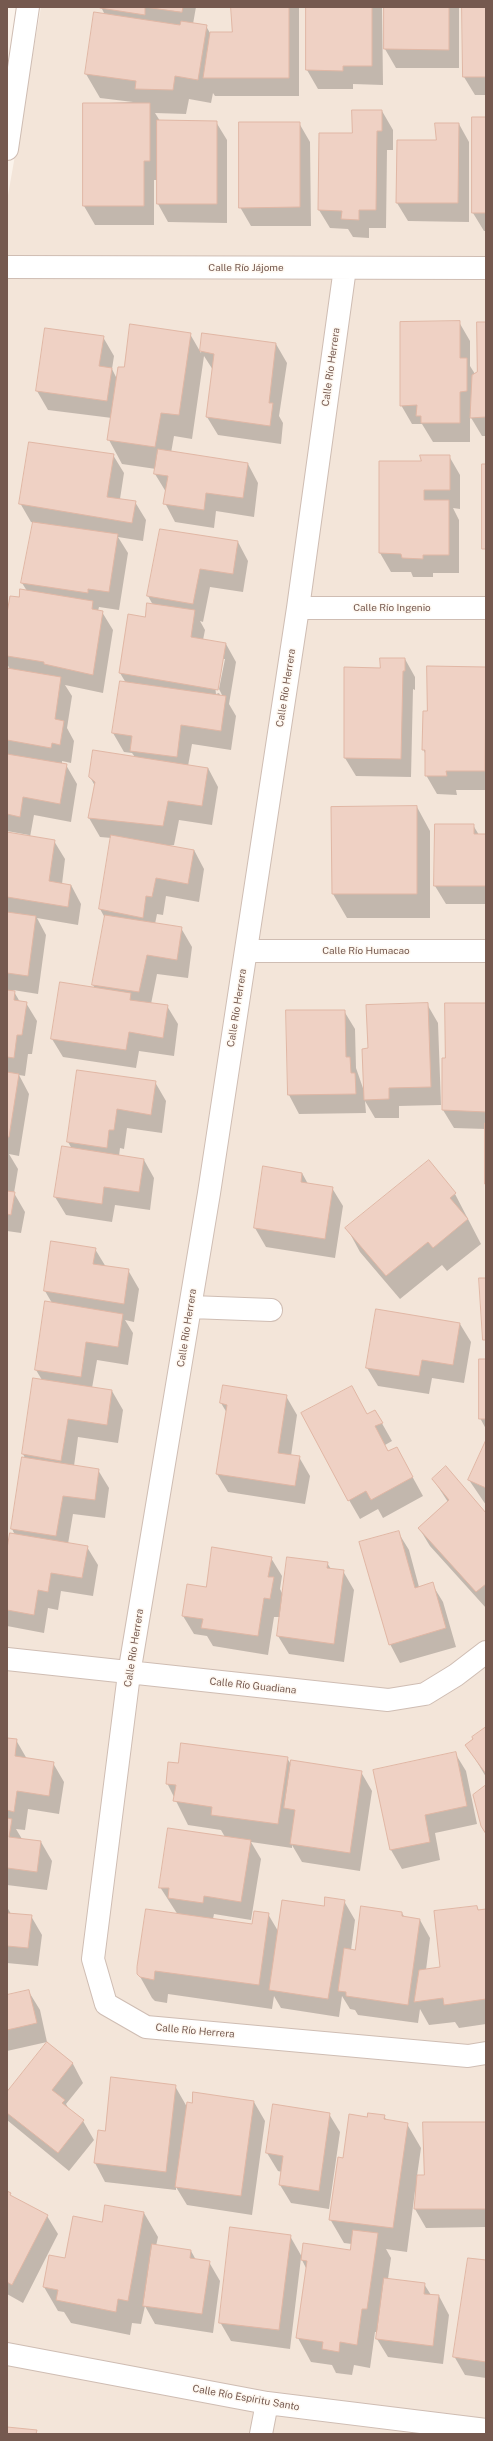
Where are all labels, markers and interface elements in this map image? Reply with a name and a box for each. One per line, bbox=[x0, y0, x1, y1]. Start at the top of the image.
street label: Calle Río Jájome bbox=[208, 262, 284, 274]
street label: Calle Río Herrera bbox=[320, 327, 342, 407]
street label: Calle Río Ingenio bbox=[353, 602, 431, 614]
street label: Calle Río Herrera bbox=[274, 648, 298, 728]
street label: Calle Río Humacao bbox=[322, 945, 410, 957]
street label: Calle Río Herrera bbox=[225, 968, 249, 1048]
street label: Calle Río Herrera bbox=[175, 1288, 199, 1368]
street label: Calle Río Herrera bbox=[122, 1608, 146, 1688]
street label: Calle Río Guadiana bbox=[209, 1675, 297, 1697]
street label: Calle Río Herrera bbox=[155, 2022, 235, 2040]
street label: Calle Río Espíritu Santo bbox=[192, 2383, 300, 2413]

